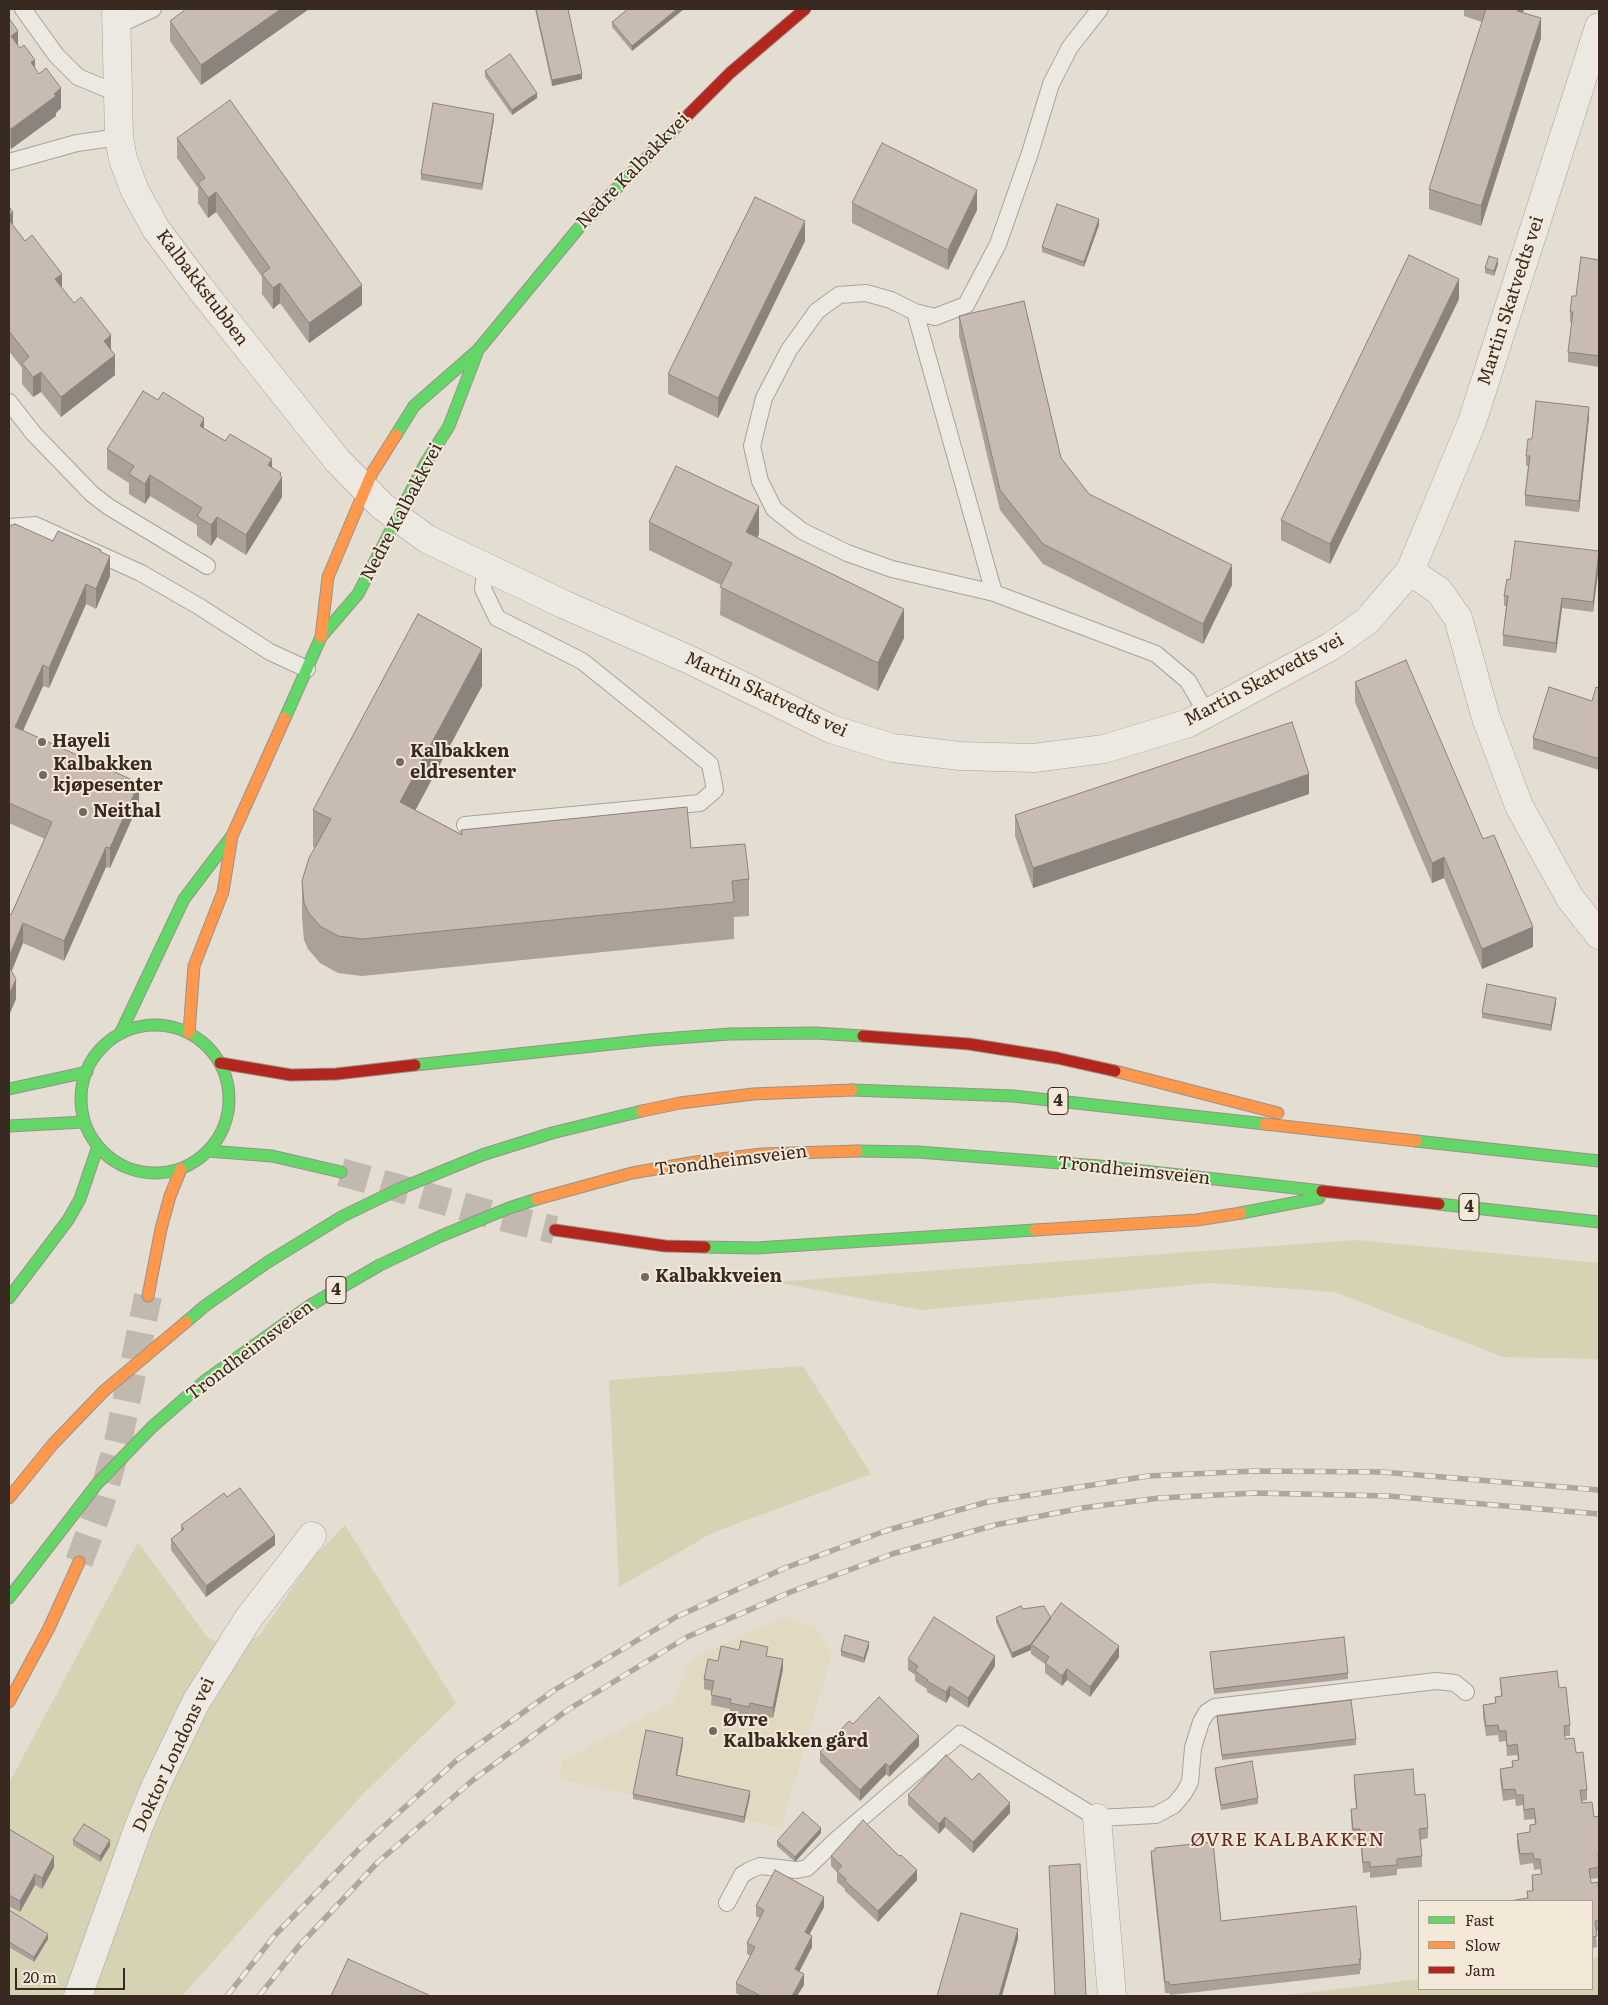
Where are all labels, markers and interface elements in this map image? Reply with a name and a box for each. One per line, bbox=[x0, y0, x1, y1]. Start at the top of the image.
street label: Nedre Kalbakkvei bbox=[572, 109, 694, 233]
street label: Martin Skatvedts vei bbox=[1473, 213, 1549, 389]
street label: Kalbakkstubben bbox=[151, 226, 253, 350]
street label: Nedre Kalbakkvei bbox=[357, 440, 447, 584]
street label: Martin Skatvedts vei bbox=[1181, 629, 1347, 731]
street label: Martin Skatvedts vei bbox=[681, 648, 851, 742]
place label: Hayeli bbox=[52, 731, 110, 753]
marker: Hayeli bbox=[36, 736, 48, 748]
place label: Kalbakken eldresenter bbox=[410, 741, 516, 784]
place label: Kalbakken kjøpesenter bbox=[53, 754, 163, 796]
marker: Kalbakken eldresenter bbox=[394, 756, 406, 768]
marker: Kalbakken kjøpesenter bbox=[37, 769, 49, 781]
place label: Neithal bbox=[93, 801, 161, 823]
marker: Neithal bbox=[77, 806, 89, 818]
road number: 4 bbox=[1048, 1088, 1068, 1114]
street label: Trondheimsveien bbox=[654, 1141, 808, 1181]
street label: Trondheimsveien bbox=[1057, 1152, 1211, 1190]
road number: 4 bbox=[1459, 1194, 1479, 1220]
place label: Kalbakkveien bbox=[655, 1266, 782, 1288]
marker: Kalbakkveien bbox=[639, 1271, 651, 1283]
road number: 4 bbox=[326, 1276, 346, 1304]
street label: Trondheimsveien bbox=[182, 1296, 318, 1406]
street label: Doktor Londons vei bbox=[129, 1674, 219, 1836]
place label: Øvre Kalbakken gård bbox=[723, 1710, 868, 1752]
marker: Øvre Kalbakken gård bbox=[707, 1725, 719, 1737]
district label: ØVRE KALBAKKEN bbox=[1189, 1829, 1387, 1851]
legend bbox=[1418, 1900, 1593, 1990]
text: Fast bbox=[1465, 1908, 1494, 1931]
text: Slow bbox=[1465, 1933, 1500, 1956]
scale bar bbox=[18, 1958, 128, 1990]
text: Jam bbox=[1465, 1958, 1495, 1981]
text: 20 m bbox=[23, 1965, 57, 1988]

